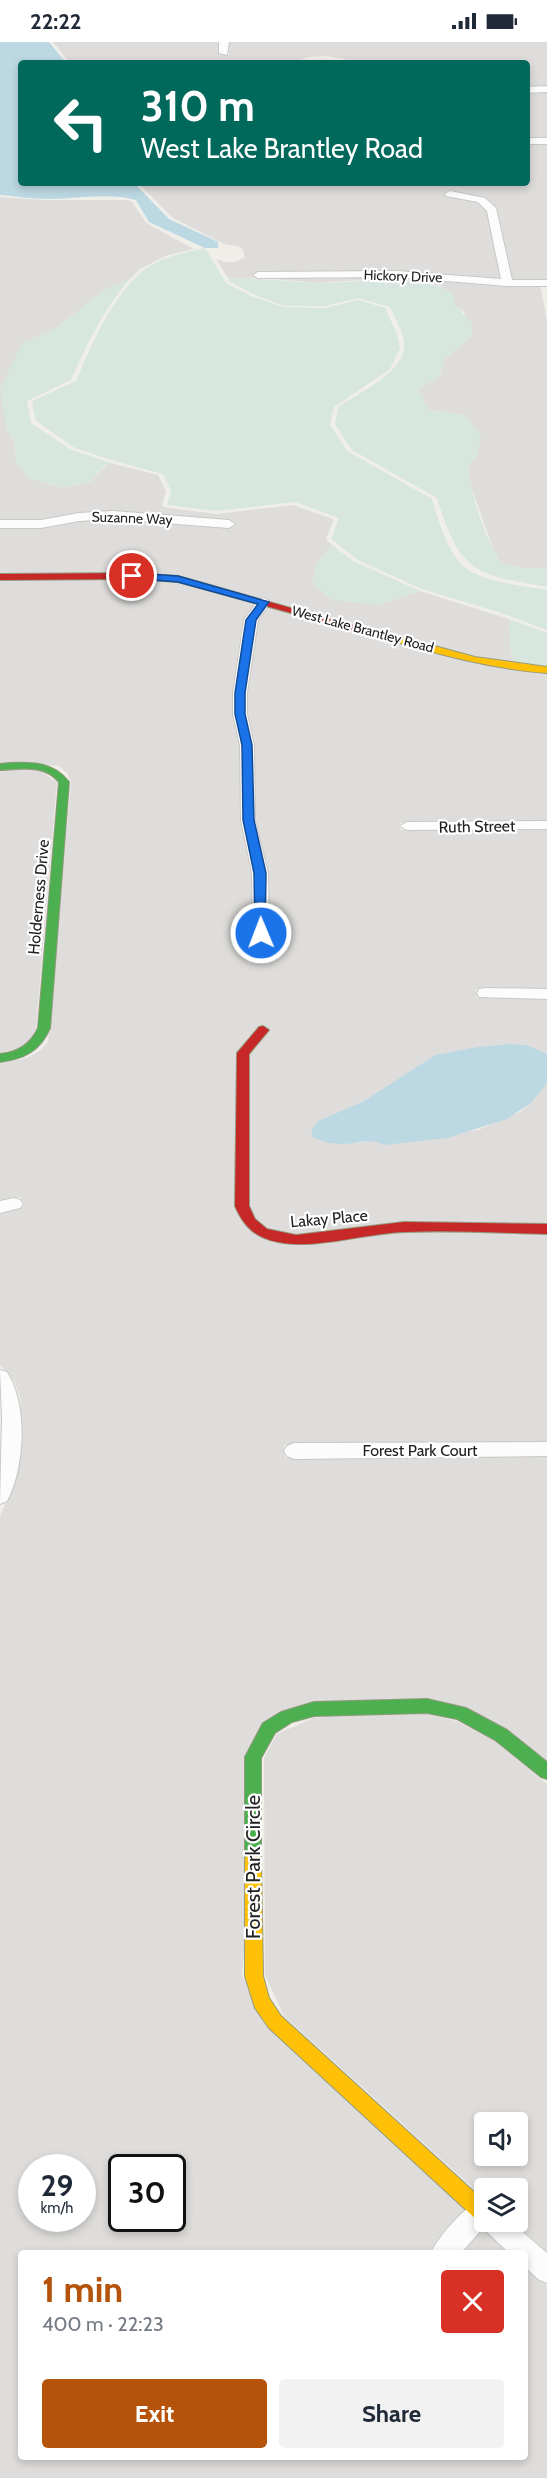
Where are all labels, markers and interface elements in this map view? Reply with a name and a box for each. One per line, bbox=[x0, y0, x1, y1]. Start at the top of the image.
text: 22:22 bbox=[30, 8, 81, 35]
text: 310 m bbox=[141, 80, 255, 132]
icon: left bbox=[42, 84, 120, 162]
text: West Lake Brantley Road bbox=[141, 132, 423, 165]
street label: Hickory Drive bbox=[363, 266, 443, 286]
street label: Suzanne Way bbox=[91, 508, 173, 528]
pin bbox=[106, 550, 157, 601]
icon: arrive bbox=[115, 559, 148, 592]
street label: West Lake Brantley Road bbox=[290, 601, 436, 657]
street label: Ruth Street bbox=[439, 816, 516, 837]
street label: Holderness Drive bbox=[24, 839, 53, 955]
position arrow bbox=[229, 901, 293, 965]
street label: Lakay Place bbox=[290, 1206, 369, 1231]
street label: Forest Park Court bbox=[363, 1441, 478, 1460]
street label: Forest Park Circle bbox=[241, 1795, 265, 1939]
map controls bbox=[474, 2112, 528, 2232]
button: sound bbox=[474, 2112, 528, 2166]
speed limit sign: 30 bbox=[108, 2154, 186, 2232]
text: 29 bbox=[41, 2167, 73, 2204]
button: layers bbox=[474, 2178, 528, 2232]
text: km/h bbox=[41, 2199, 73, 2217]
text: 1 min bbox=[42, 2267, 123, 2311]
button: close bbox=[441, 2270, 504, 2333]
text: 400 m · 22:23 bbox=[42, 2312, 164, 2336]
button: Exit bbox=[42, 2379, 267, 2448]
button: Share bbox=[279, 2379, 504, 2448]

